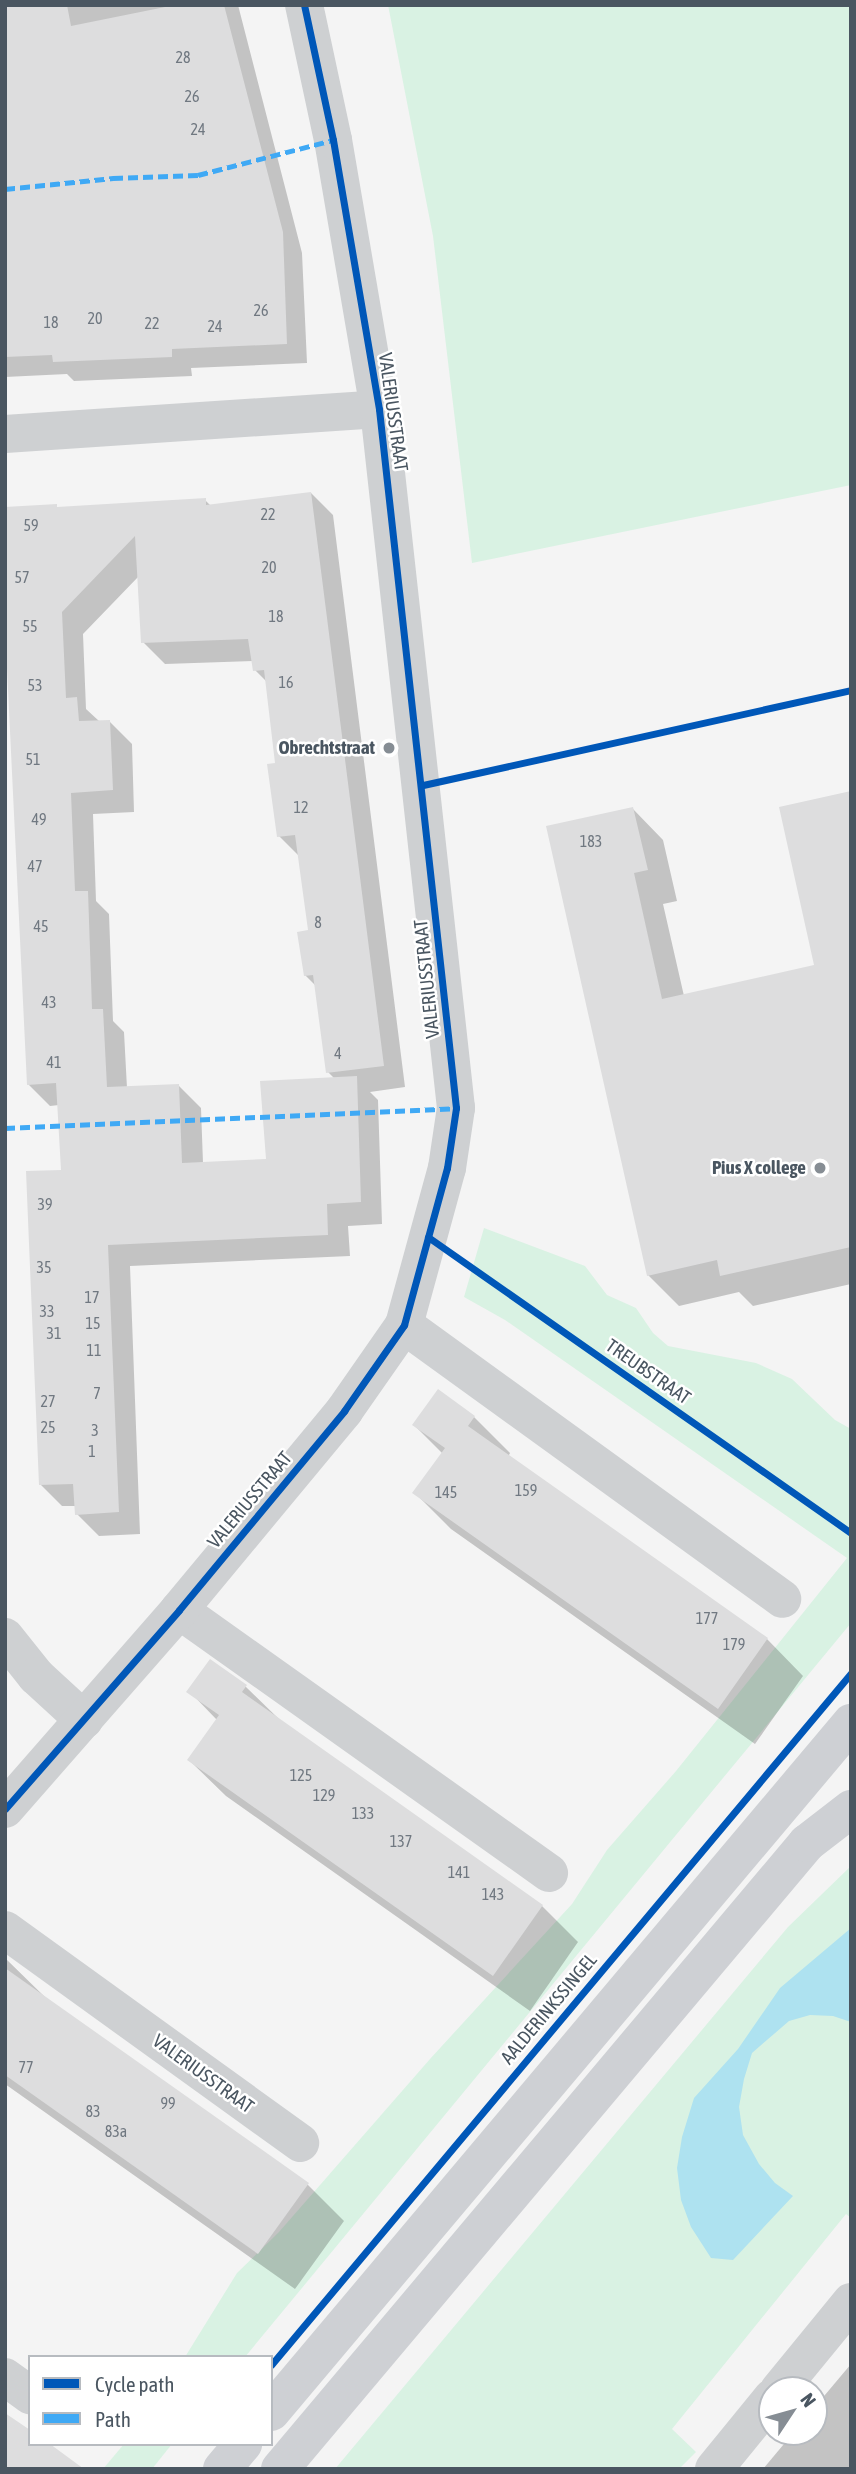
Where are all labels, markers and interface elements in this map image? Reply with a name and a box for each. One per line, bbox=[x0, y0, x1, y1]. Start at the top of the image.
house number: 28 bbox=[175, 47, 191, 67]
house number: 26 bbox=[184, 86, 200, 106]
house number: 24 bbox=[190, 119, 206, 139]
house number: 26 bbox=[253, 300, 269, 320]
house number: 20 bbox=[87, 308, 103, 328]
house number: 18 bbox=[43, 312, 59, 332]
house number: 22 bbox=[144, 313, 160, 333]
house number: 24 bbox=[207, 316, 223, 336]
street label: VALERIUSSTRAAT bbox=[373, 351, 413, 473]
house number: 22 bbox=[260, 504, 276, 524]
house number: 59 bbox=[23, 515, 39, 535]
house number: 20 bbox=[261, 557, 277, 577]
house number: 57 bbox=[14, 567, 30, 587]
house number: 18 bbox=[268, 606, 284, 626]
house number: 55 bbox=[22, 616, 38, 636]
house number: 16 bbox=[278, 672, 294, 692]
house number: 53 bbox=[27, 675, 43, 695]
place label: Obrechtstraat bbox=[278, 737, 375, 759]
marker: Obrechtstraat bbox=[381, 740, 397, 756]
house number: 51 bbox=[25, 749, 41, 769]
house number: 12 bbox=[293, 797, 309, 817]
house number: 49 bbox=[31, 809, 47, 829]
house number: 183 bbox=[580, 831, 602, 851]
house number: 47 bbox=[27, 856, 43, 876]
house number: 8 bbox=[314, 912, 322, 932]
house number: 45 bbox=[33, 916, 49, 936]
street label: VALERIUSSTRAAT bbox=[409, 919, 445, 1039]
house number: 43 bbox=[41, 992, 57, 1012]
house number: 4 bbox=[334, 1043, 342, 1063]
house number: 41 bbox=[46, 1052, 62, 1072]
place label: Pius X college bbox=[712, 1157, 806, 1179]
marker: Pius X college bbox=[812, 1160, 828, 1176]
house number: 39 bbox=[37, 1194, 53, 1214]
house number: 35 bbox=[36, 1257, 52, 1277]
house number: 17 bbox=[84, 1287, 100, 1307]
house number: 33 bbox=[39, 1301, 55, 1321]
house number: 15 bbox=[85, 1313, 101, 1333]
house number: 31 bbox=[46, 1323, 62, 1343]
street label: TREUBSTRAAT bbox=[601, 1335, 695, 1409]
house number: 11 bbox=[86, 1340, 102, 1360]
house number: 7 bbox=[93, 1383, 101, 1403]
house number: 27 bbox=[40, 1391, 56, 1411]
house number: 25 bbox=[40, 1417, 56, 1437]
house number: 3 bbox=[91, 1420, 99, 1440]
house number: 1 bbox=[88, 1441, 96, 1461]
street label: VALERIUSSTRAAT bbox=[203, 1447, 297, 1553]
house number: 159 bbox=[515, 1480, 537, 1500]
house number: 145 bbox=[435, 1482, 457, 1502]
house number: 177 bbox=[696, 1608, 718, 1628]
house number: 179 bbox=[723, 1634, 745, 1654]
house number: 125 bbox=[290, 1765, 312, 1785]
house number: 129 bbox=[313, 1785, 335, 1805]
house number: 133 bbox=[352, 1803, 374, 1823]
house number: 137 bbox=[390, 1831, 412, 1851]
house number: 141 bbox=[448, 1862, 470, 1882]
house number: 143 bbox=[482, 1884, 504, 1904]
street label: AALDERINKSSINGEL bbox=[496, 1949, 602, 2069]
street label: VALERIUSSTRAAT bbox=[148, 2030, 258, 2118]
house number: 77 bbox=[18, 2057, 34, 2077]
house number: 99 bbox=[160, 2093, 176, 2113]
house number: 83 bbox=[85, 2101, 101, 2121]
house number: 83a bbox=[105, 2121, 127, 2141]
legend bbox=[28, 2355, 273, 2446]
text: Cycle path bbox=[95, 2372, 174, 2396]
north arrow bbox=[758, 2376, 828, 2446]
text: N bbox=[796, 2389, 821, 2411]
text: Path bbox=[95, 2407, 131, 2431]

